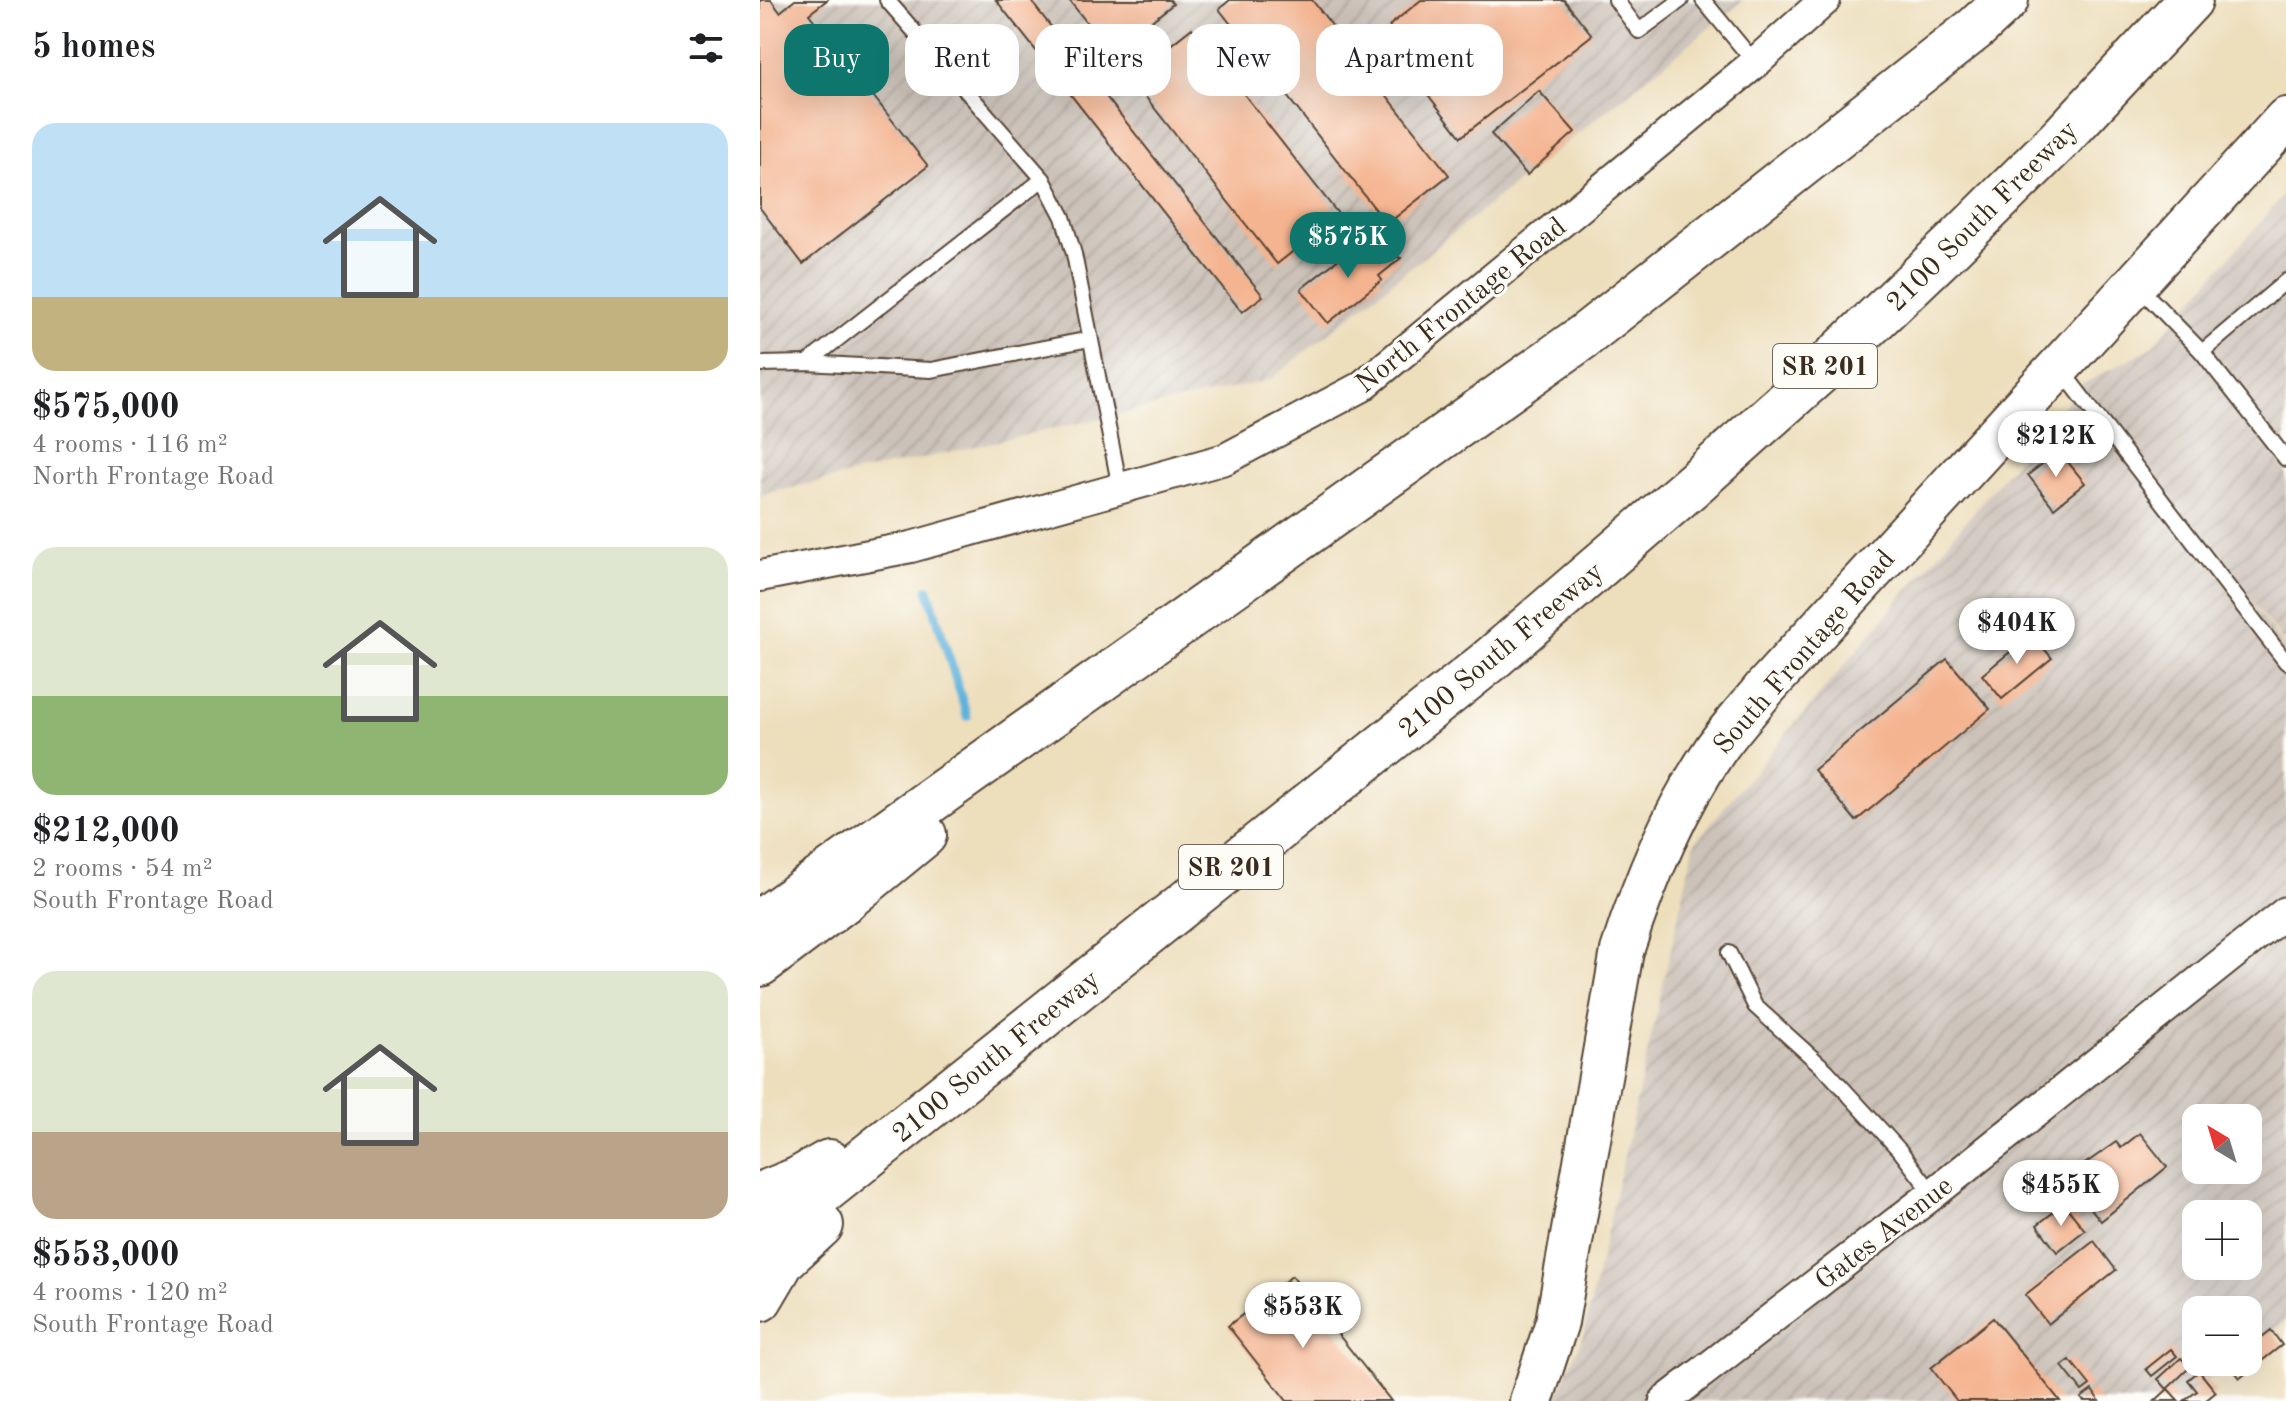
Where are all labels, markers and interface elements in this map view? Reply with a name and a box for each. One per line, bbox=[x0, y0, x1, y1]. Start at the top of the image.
chip: Buy bbox=[784, 24, 889, 96]
chip: Rent bbox=[905, 24, 1019, 96]
chip: Filters bbox=[1035, 24, 1171, 96]
chip: New bbox=[1187, 24, 1300, 96]
chip: Apartment bbox=[1316, 24, 1503, 96]
icon: filters bbox=[684, 26, 728, 70]
text: 5 homes bbox=[32, 31, 155, 65]
street label: 2100 South Freeway bbox=[1882, 116, 2084, 318]
icon: home bbox=[308, 175, 452, 319]
pin: $575K bbox=[1292, 212, 1404, 280]
street label: North Frontage Road bbox=[1352, 213, 1572, 399]
text: $575K bbox=[1308, 225, 1388, 251]
road number: SR 201 bbox=[1773, 344, 1877, 388]
text: $575,000 bbox=[32, 391, 180, 425]
pin: $212K bbox=[2000, 411, 2112, 479]
text: $212K bbox=[2016, 424, 2096, 450]
text: 4 rooms · 116 m² bbox=[32, 432, 228, 458]
text: North Frontage Road bbox=[32, 464, 274, 490]
street label: South Frontage Road bbox=[1709, 546, 1901, 760]
street label: 2100 South Freeway bbox=[1394, 558, 1610, 745]
pin: $404K bbox=[1961, 598, 2073, 666]
icon: home bbox=[308, 599, 452, 743]
text: $404K bbox=[1977, 611, 2057, 637]
text: $212,000 bbox=[32, 815, 180, 849]
road number: SR 201 bbox=[1179, 845, 1283, 889]
text: 2 rooms · 54 m² bbox=[32, 856, 213, 882]
text: South Frontage Road bbox=[32, 888, 274, 914]
street label: 2100 South Freeway bbox=[888, 965, 1106, 1149]
icon: home bbox=[308, 1023, 452, 1167]
north arrow bbox=[2182, 1104, 2262, 1184]
map controls bbox=[2182, 1104, 2262, 1376]
pin: $455K bbox=[2005, 1160, 2117, 1228]
street label: Gates Avenue bbox=[1811, 1172, 1959, 1296]
text: $455K bbox=[2021, 1173, 2101, 1199]
button: + bbox=[2182, 1200, 2262, 1280]
text: $553,000 bbox=[32, 1239, 180, 1273]
text: 4 rooms · 120 m² bbox=[32, 1280, 228, 1306]
pin: $553K bbox=[1247, 1282, 1359, 1350]
text: $553K bbox=[1263, 1295, 1343, 1321]
button: − bbox=[2182, 1296, 2262, 1376]
text: South Frontage Road bbox=[32, 1312, 274, 1338]

